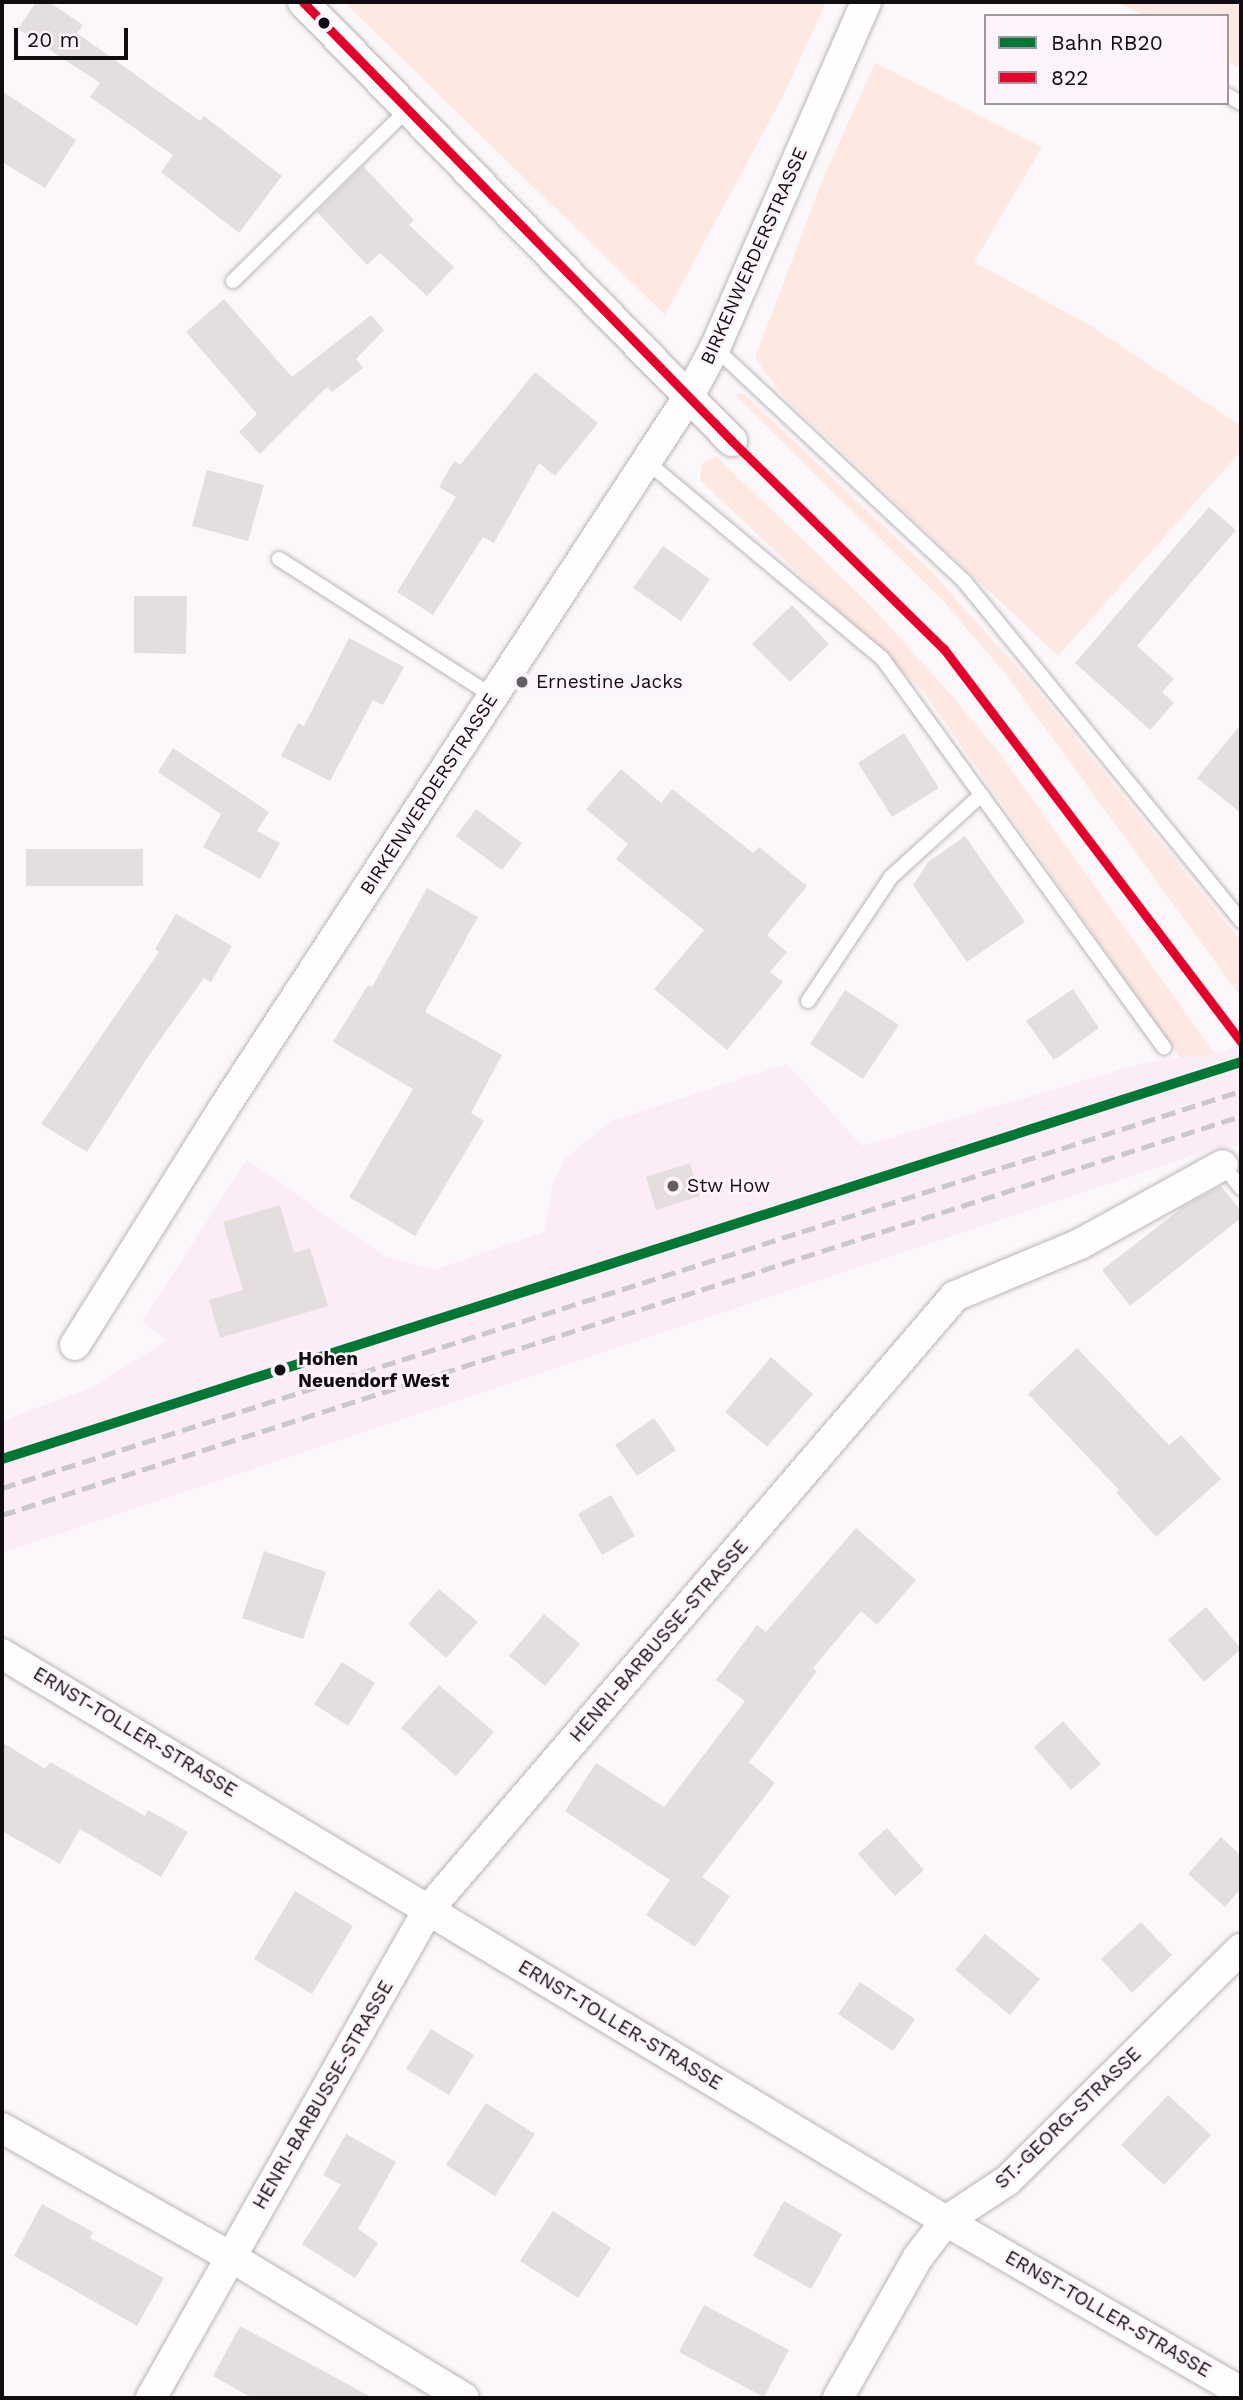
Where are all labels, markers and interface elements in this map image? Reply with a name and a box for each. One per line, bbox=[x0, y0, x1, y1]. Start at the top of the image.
scale bar bbox=[18, 14, 131, 58]
legend bbox=[984, 14, 1229, 105]
unlabelled marker bbox=[317, 16, 331, 30]
text: 20 m bbox=[27, 27, 79, 52]
text: Bahn RB20 bbox=[1051, 30, 1163, 55]
text: 822 bbox=[1051, 65, 1088, 90]
street label: BIRKENWERDERSTRASSE bbox=[696, 144, 812, 368]
place label: Ernestine Jacks bbox=[536, 671, 683, 693]
marker: Ernestine Jacks bbox=[514, 674, 530, 690]
street label: BIRKENWERDERSTRASSE bbox=[355, 689, 503, 899]
place label: Stw How bbox=[687, 1175, 770, 1197]
marker: Stw How bbox=[665, 1178, 681, 1194]
place label: Hohen Neuendorf West bbox=[298, 1348, 450, 1392]
marker: Hohen Neuendorf West bbox=[269, 1359, 291, 1381]
street label: HENRI-BARBUSSE-STRASSE bbox=[565, 1535, 753, 1747]
street label: ERNST-TOLLER-STRASSE bbox=[29, 1662, 241, 1802]
street label: ERNST-TOLLER-STRASSE bbox=[514, 1955, 726, 2095]
street label: HENRI-BARBUSSE-STRASSE bbox=[248, 1976, 398, 2214]
street label: ST.-GEORG-STRASSE bbox=[990, 2042, 1146, 2194]
street label: ERNST-TOLLER-STRASSE bbox=[1001, 2246, 1215, 2382]

